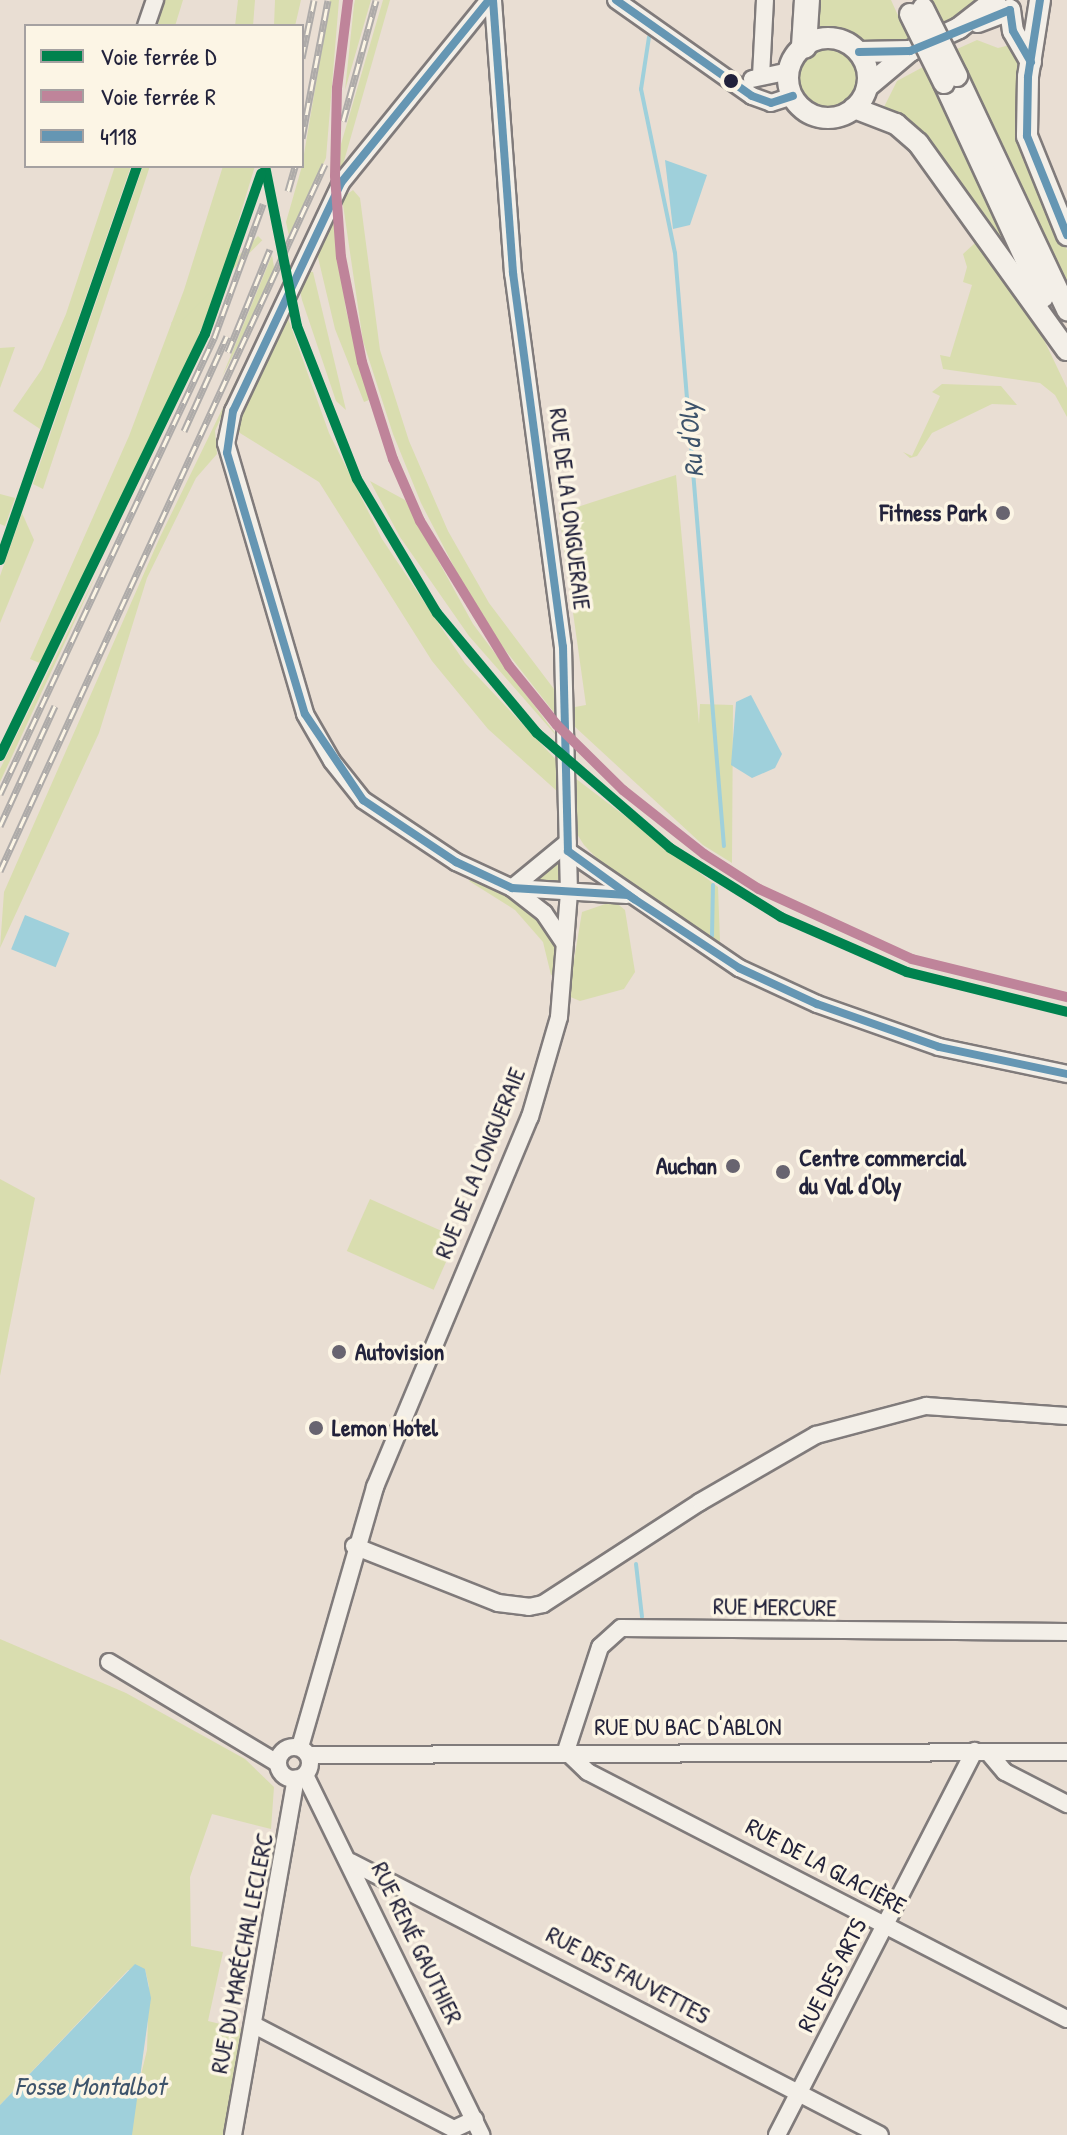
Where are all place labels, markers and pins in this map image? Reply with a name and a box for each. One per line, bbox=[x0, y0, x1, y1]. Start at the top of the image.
unlabelled marker bbox=[723, 73, 739, 89]
place label: Fitness Park bbox=[880, 499, 987, 527]
marker: Fitness Park bbox=[994, 504, 1012, 522]
place label: Centre commercial du Val d'Oly bbox=[799, 1144, 966, 1200]
place label: Auchan bbox=[656, 1152, 717, 1180]
marker: Auchan bbox=[724, 1157, 742, 1175]
marker: Centre commercial du Val d'Oly bbox=[774, 1163, 792, 1181]
place label: Autovision bbox=[355, 1338, 444, 1366]
marker: Autovision bbox=[330, 1343, 348, 1361]
place label: Lemon Hotel bbox=[332, 1414, 438, 1442]
marker: Lemon Hotel bbox=[307, 1419, 325, 1437]

